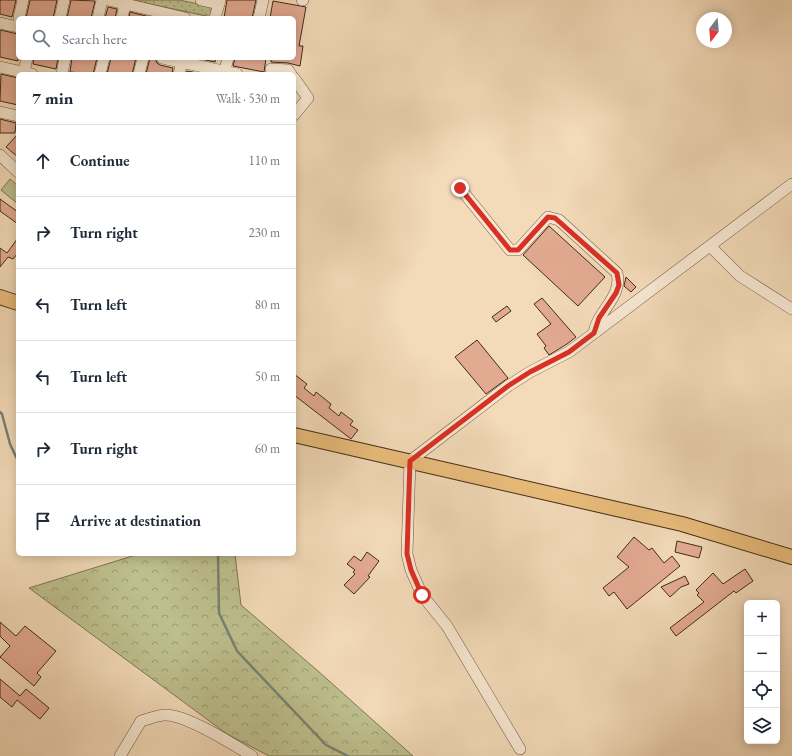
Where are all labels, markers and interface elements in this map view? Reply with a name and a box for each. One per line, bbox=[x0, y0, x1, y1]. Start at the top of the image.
north arrow bbox=[696, 12, 732, 48]
search box bbox=[16, 16, 296, 60]
icon: search bbox=[30, 27, 52, 49]
text: Search here bbox=[62, 29, 127, 48]
text: 7 min bbox=[32, 87, 73, 109]
text: Walk · 530 m bbox=[216, 90, 280, 107]
icon: ahead bbox=[32, 150, 54, 172]
text: Continue bbox=[70, 151, 130, 170]
text: 110 m bbox=[249, 152, 280, 169]
route end bbox=[451, 179, 469, 197]
icon: right bbox=[32, 222, 54, 244]
text: Turn right bbox=[70, 223, 138, 242]
text: 230 m bbox=[249, 224, 280, 241]
icon: left bbox=[32, 294, 54, 316]
text: Turn left bbox=[70, 295, 127, 314]
text: 80 m bbox=[255, 296, 280, 313]
icon: left bbox=[32, 366, 54, 388]
text: Turn left bbox=[70, 367, 127, 386]
text: 50 m bbox=[255, 368, 280, 385]
icon: right bbox=[32, 438, 54, 460]
text: Turn right bbox=[70, 439, 138, 458]
text: 60 m bbox=[255, 440, 280, 457]
icon: arrive bbox=[32, 510, 54, 532]
text: Arrive at destination bbox=[70, 511, 201, 530]
route start bbox=[413, 586, 431, 604]
map controls bbox=[744, 600, 780, 744]
button: + bbox=[744, 600, 780, 636]
button: − bbox=[744, 636, 780, 672]
button: locate bbox=[744, 672, 780, 708]
button: layers bbox=[744, 708, 780, 744]

